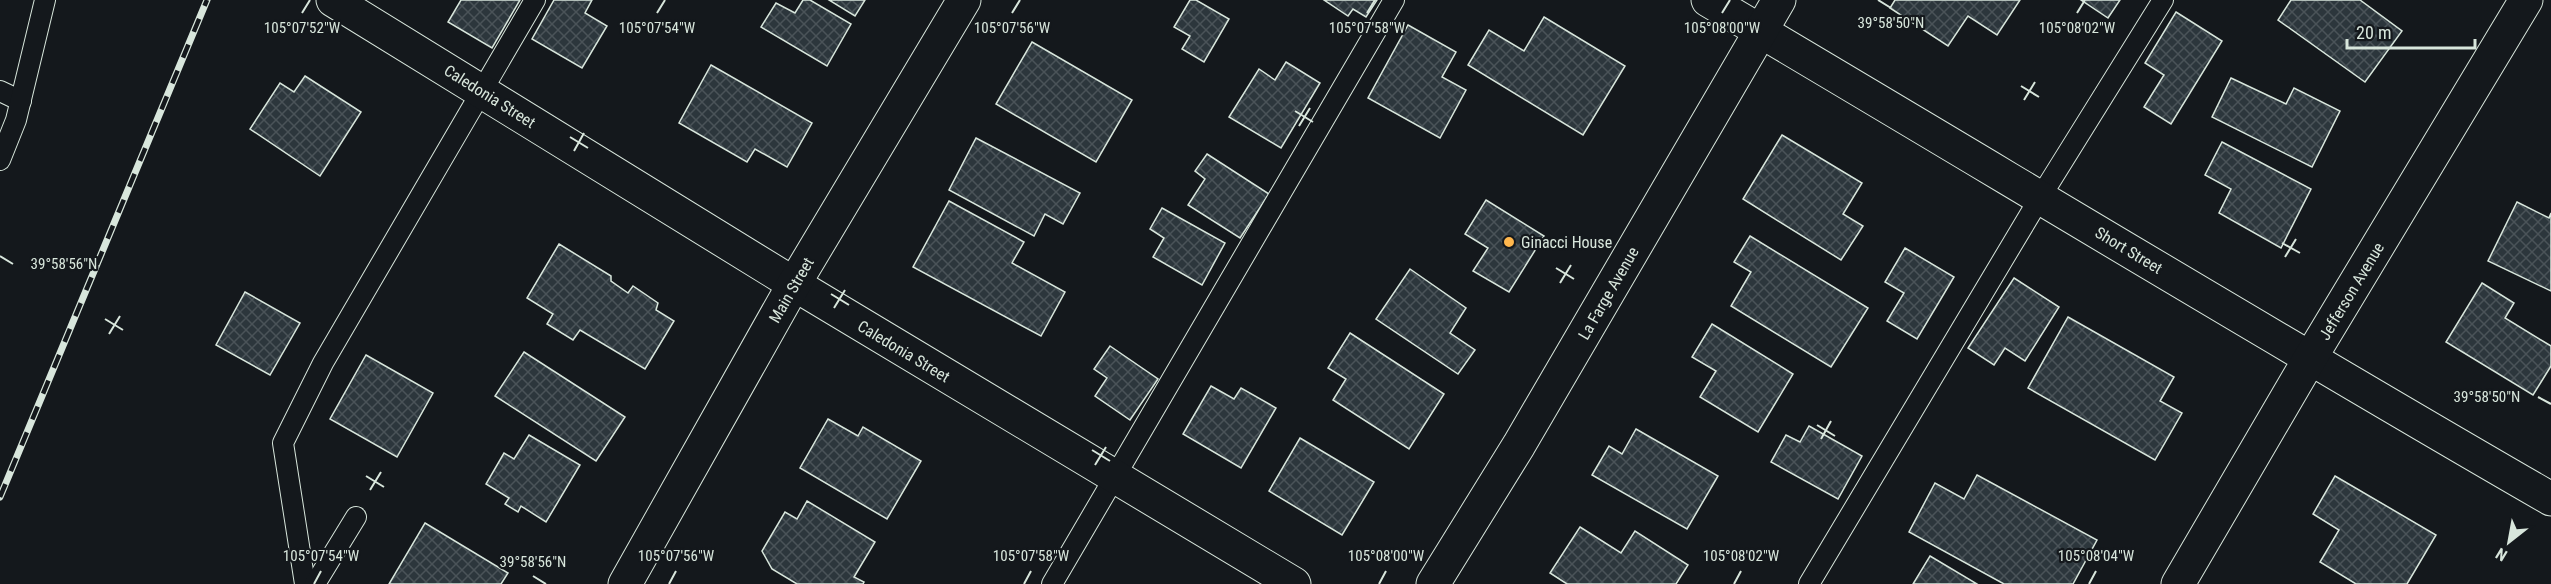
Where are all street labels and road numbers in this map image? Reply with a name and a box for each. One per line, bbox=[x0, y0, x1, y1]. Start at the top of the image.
street label: Caledonia Street bbox=[441, 61, 539, 132]
street label: Short Street bbox=[2092, 223, 2166, 278]
street label: Jefferson Avenue bbox=[2315, 239, 2388, 343]
street label: La Farge Avenue bbox=[1574, 244, 1643, 343]
street label: Main Street bbox=[765, 254, 818, 326]
street label: Caledonia Street bbox=[854, 316, 953, 387]

